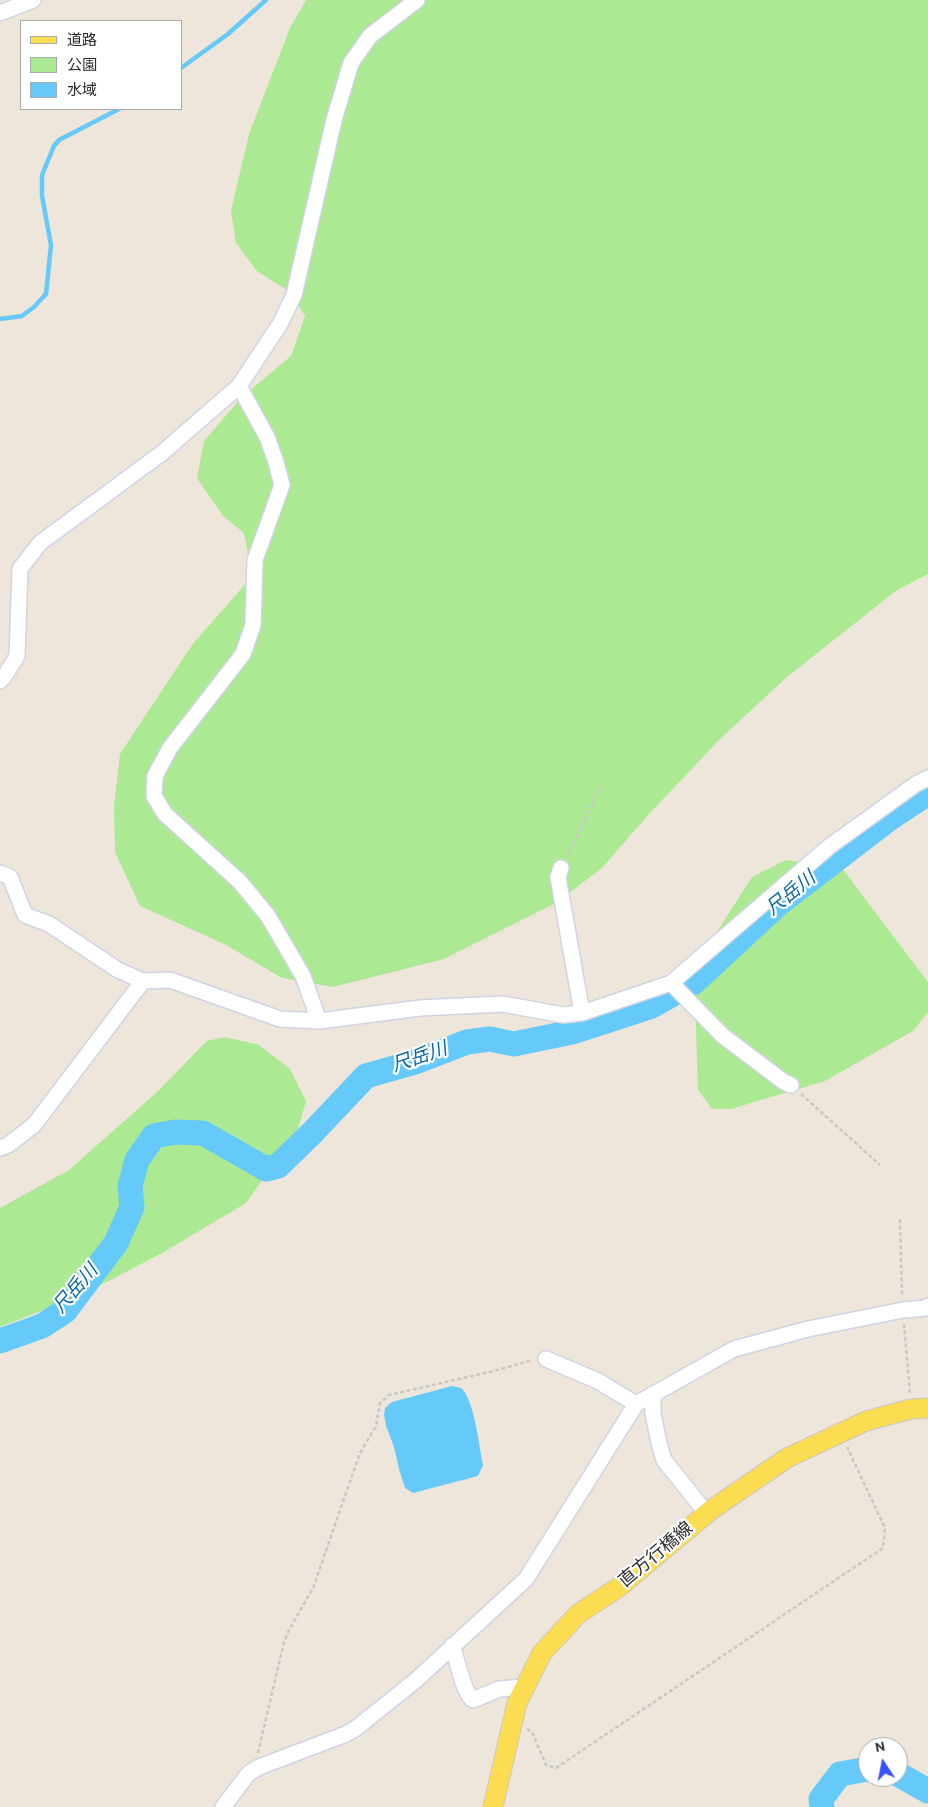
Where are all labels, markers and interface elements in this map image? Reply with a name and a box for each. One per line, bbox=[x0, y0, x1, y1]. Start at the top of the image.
legend bbox=[20, 20, 182, 110]
text: 道路 bbox=[67, 32, 97, 51]
text: 公園 bbox=[67, 57, 97, 76]
text: 水域 bbox=[67, 82, 97, 101]
water label: 尺岳川 bbox=[763, 868, 821, 922]
water label: 尺岳川 bbox=[389, 1039, 451, 1079]
water label: 尺岳川 bbox=[50, 1261, 104, 1319]
street label: 直方行橋線 bbox=[616, 1519, 698, 1593]
north arrow bbox=[858, 1737, 908, 1787]
text: N bbox=[874, 1738, 887, 1757]

